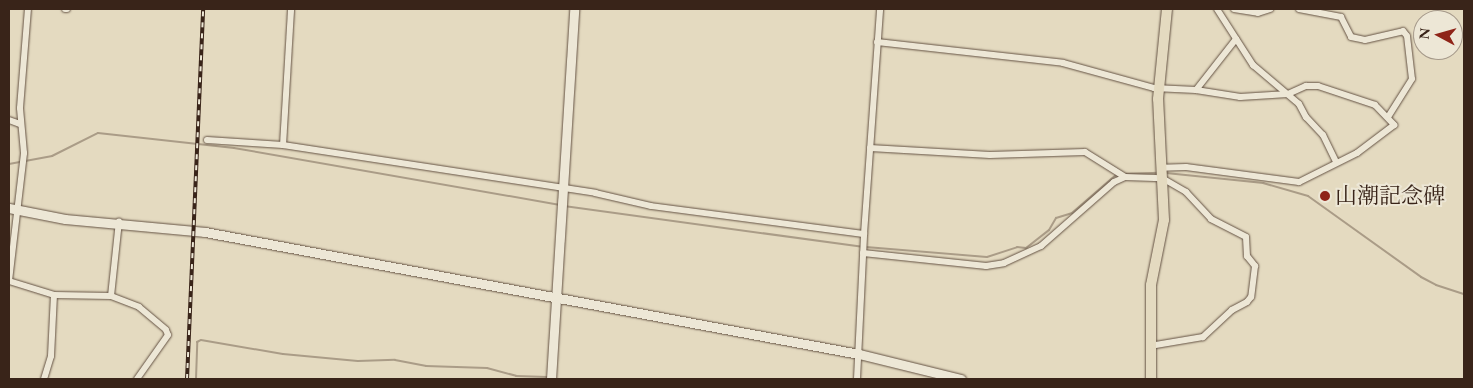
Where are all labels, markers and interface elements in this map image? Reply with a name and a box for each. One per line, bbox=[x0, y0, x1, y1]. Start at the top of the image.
north arrow bbox=[1413, 10, 1463, 60]
text: N bbox=[1415, 27, 1434, 40]
place label: 山潮記念碑 bbox=[1335, 183, 1445, 209]
marker: 山潮記念碑 bbox=[1319, 190, 1331, 202]

